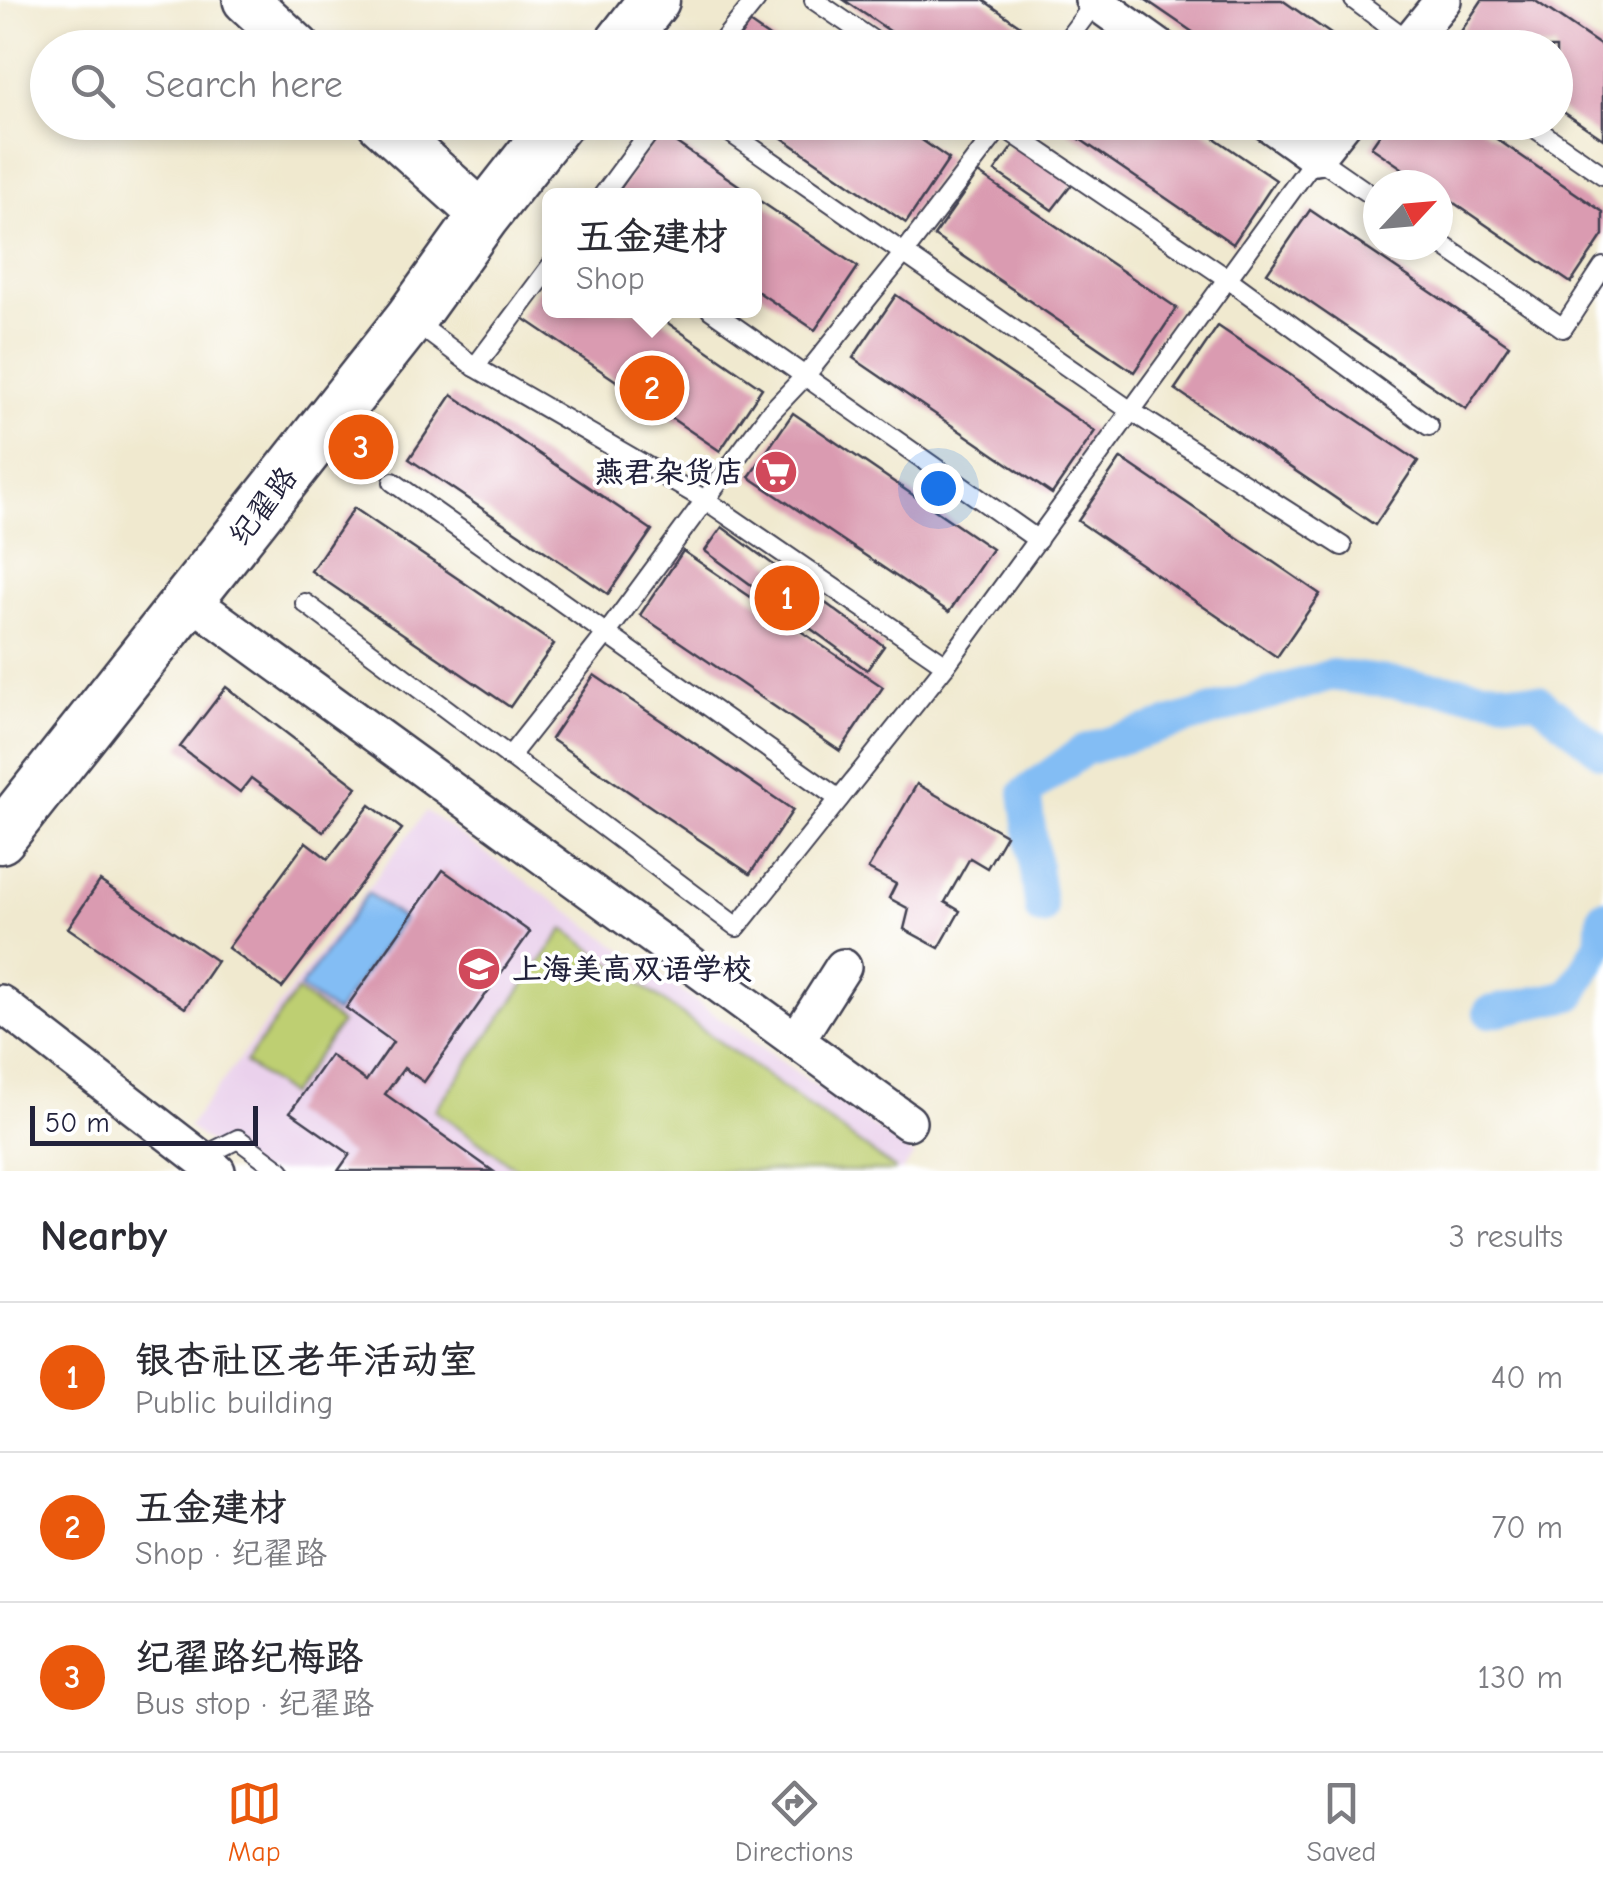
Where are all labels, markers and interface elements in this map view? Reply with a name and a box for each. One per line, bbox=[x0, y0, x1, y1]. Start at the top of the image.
search box bbox=[30, 30, 1573, 140]
icon: search bbox=[65, 58, 120, 113]
text: Search here bbox=[145, 63, 343, 107]
north arrow bbox=[1363, 170, 1453, 260]
popup bbox=[542, 188, 762, 318]
text: 五金建材 bbox=[576, 215, 728, 259]
text: Shop bbox=[576, 260, 645, 297]
pin: 2 bbox=[620, 350, 684, 426]
pin: 3 bbox=[328, 410, 394, 484]
supermarket icon: 燕君杂货店 bbox=[753, 449, 799, 495]
place label: 燕君杂货店 bbox=[594, 455, 744, 490]
street label: 纪翟路 bbox=[222, 460, 305, 553]
your location bbox=[913, 463, 964, 514]
pin: 1 bbox=[754, 560, 820, 636]
school or university icon: 上海美高双语学校 bbox=[456, 946, 502, 992]
place label: 上海美高双语学校 bbox=[512, 952, 752, 987]
scale bar bbox=[30, 1101, 258, 1146]
text: 50 m bbox=[45, 1107, 110, 1139]
text: Nearby bbox=[40, 1212, 167, 1261]
text: 3 results bbox=[1449, 1218, 1563, 1255]
text: 银杏社区老年活动室 bbox=[135, 1339, 477, 1383]
text: 1 bbox=[66, 1359, 79, 1396]
text: 40 m bbox=[1491, 1359, 1563, 1396]
text: Public building bbox=[135, 1384, 333, 1421]
text: 五金建材 bbox=[135, 1486, 287, 1530]
text: 2 bbox=[65, 1509, 80, 1546]
text: 70 m bbox=[1491, 1509, 1563, 1546]
text: Shop · 纪翟路 bbox=[135, 1535, 327, 1572]
text: 纪翟路纪梅路 bbox=[135, 1636, 363, 1680]
text: 3 bbox=[65, 1659, 80, 1696]
text: 130 m bbox=[1477, 1659, 1563, 1696]
text: Bus stop · 纪翟路 bbox=[135, 1685, 374, 1722]
tab: Map bbox=[227, 1776, 282, 1868]
tab: Directions bbox=[735, 1776, 853, 1868]
tab: Saved bbox=[1306, 1776, 1376, 1868]

